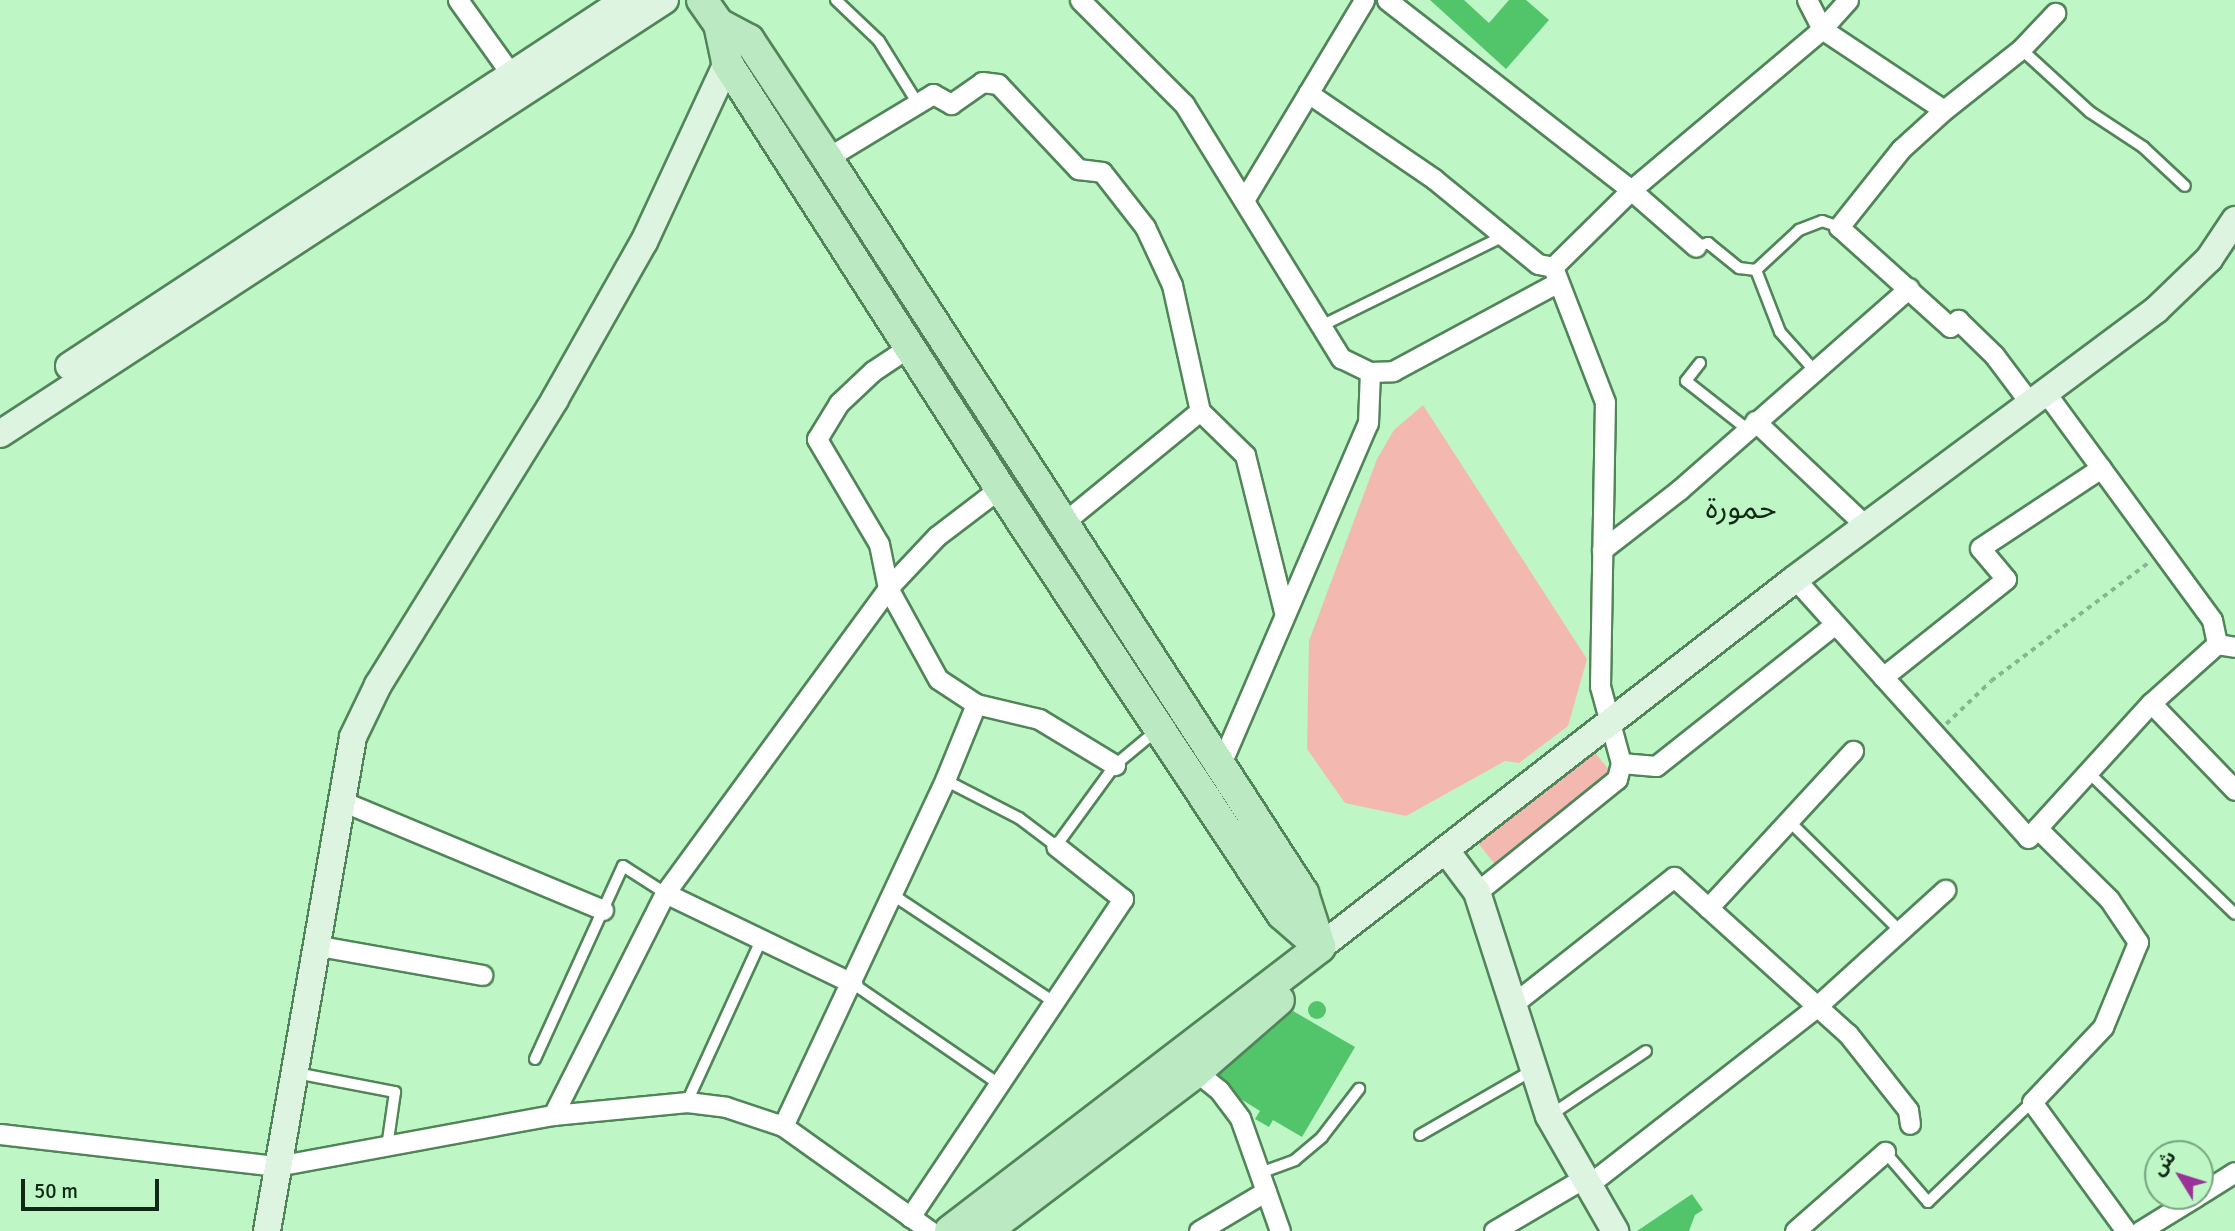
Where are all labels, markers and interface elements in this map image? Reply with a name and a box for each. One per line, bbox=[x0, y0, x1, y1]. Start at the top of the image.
district label: حمورة bbox=[1705, 491, 1777, 527]
north arrow bbox=[2144, 1140, 2214, 1210]
text: ش bbox=[2147, 1146, 2181, 1181]
scale bar bbox=[24, 1164, 163, 1208]
text: 50 m bbox=[34, 1178, 78, 1204]

